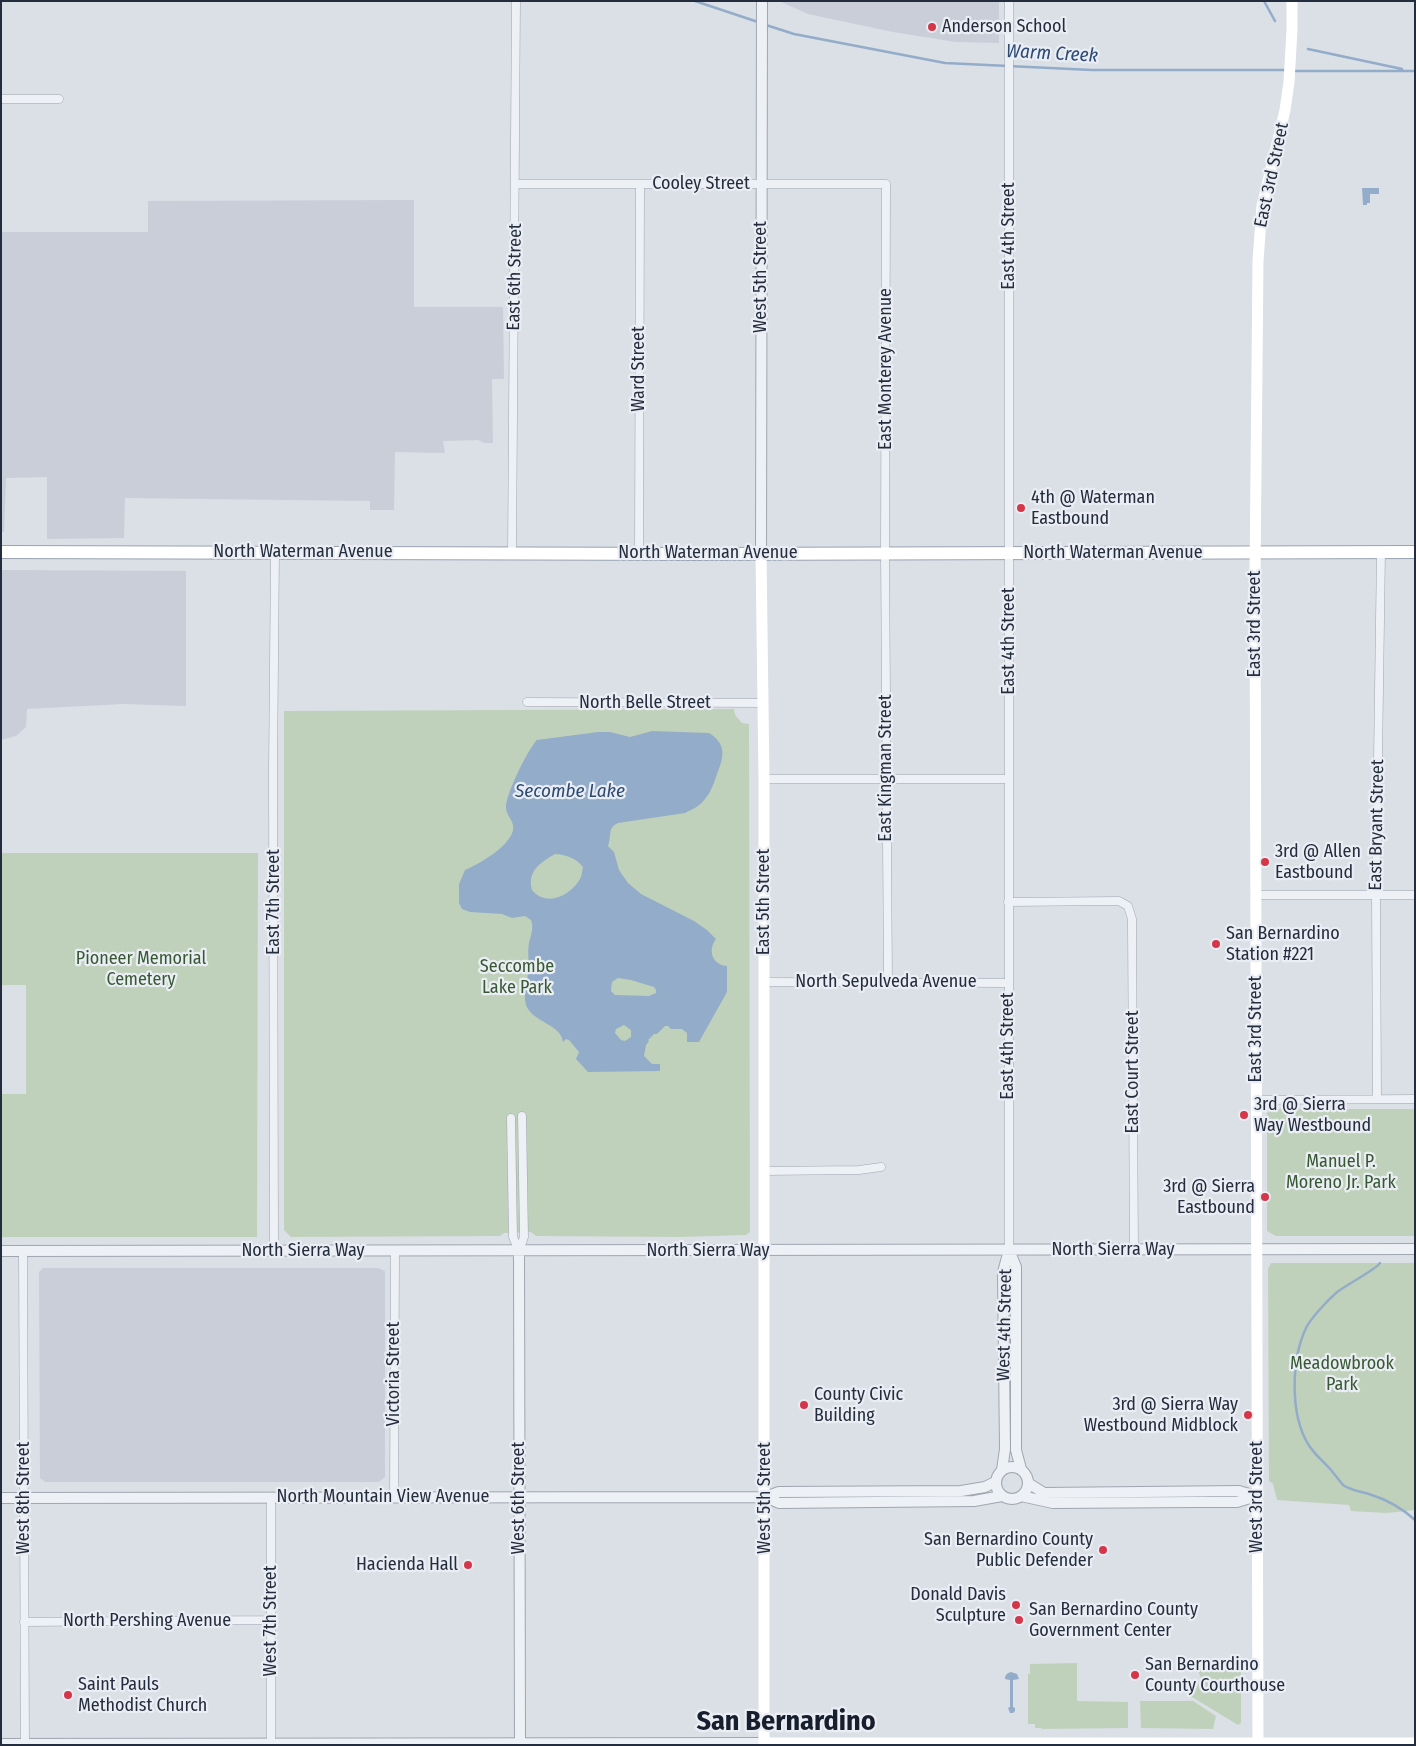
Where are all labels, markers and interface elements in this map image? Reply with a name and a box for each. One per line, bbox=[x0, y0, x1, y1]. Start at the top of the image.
place label: Anderson School bbox=[942, 16, 1066, 38]
marker: Anderson School bbox=[926, 21, 938, 33]
water label: Warm Creek bbox=[1005, 40, 1099, 68]
street label: East 3rd Street bbox=[1250, 121, 1294, 229]
street label: Cooley Street bbox=[652, 173, 750, 195]
street label: East 4th Street bbox=[998, 182, 1020, 290]
street label: West 5th Street bbox=[750, 221, 772, 333]
street label: East 6th Street bbox=[503, 223, 527, 331]
street label: East Monterey Avenue bbox=[875, 288, 897, 450]
street label: Ward Street bbox=[628, 326, 650, 412]
place label: 4th @ Waterman Eastbound bbox=[1031, 487, 1155, 530]
marker: 4th @ Waterman Eastbound bbox=[1015, 502, 1027, 514]
street label: North Waterman Avenue bbox=[213, 541, 393, 563]
street label: North Waterman Avenue bbox=[618, 542, 798, 564]
street label: North Waterman Avenue bbox=[1023, 542, 1203, 564]
street label: East 3rd Street bbox=[1244, 571, 1266, 677]
street label: East 4th Street bbox=[998, 587, 1020, 695]
street label: North Belle Street bbox=[579, 692, 711, 714]
street label: East Kingman Street bbox=[875, 694, 897, 842]
street label: East Bryant Street bbox=[1365, 759, 1389, 891]
water label: Secombe Lake bbox=[515, 781, 625, 803]
place label: 3rd @ Allen Eastbound bbox=[1275, 841, 1361, 884]
street label: East 7th Street bbox=[263, 849, 285, 955]
street label: East 5th Street bbox=[753, 849, 775, 955]
marker: 3rd @ Allen Eastbound bbox=[1259, 856, 1271, 868]
place label: San Bernardino Station #221 bbox=[1226, 923, 1340, 966]
marker: San Bernardino Station #221 bbox=[1210, 938, 1222, 950]
park label: Pioneer Memorial Cemetery bbox=[76, 948, 206, 991]
park label: Seccombe Lake Park bbox=[480, 956, 554, 999]
street label: North Sepulveda Avenue bbox=[795, 971, 977, 993]
street label: East 3rd Street bbox=[1245, 976, 1267, 1082]
street label: East 4th Street bbox=[997, 992, 1019, 1100]
street label: East Court Street bbox=[1122, 1010, 1144, 1134]
place label: 3rd @ Sierra Way Westbound bbox=[1254, 1094, 1371, 1136]
marker: 3rd @ Sierra Way Westbound bbox=[1238, 1109, 1250, 1121]
park label: Manuel P. Moreno Jr. Park bbox=[1286, 1151, 1396, 1194]
place label: 3rd @ Sierra Eastbound bbox=[1163, 1176, 1255, 1218]
marker: 3rd @ Sierra Eastbound bbox=[1259, 1191, 1271, 1203]
street label: North Sierra Way bbox=[1051, 1239, 1175, 1261]
street label: North Sierra Way bbox=[241, 1240, 365, 1262]
street label: North Sierra Way bbox=[646, 1240, 770, 1262]
street label: West 4th Street bbox=[993, 1269, 1017, 1381]
street label: Victoria Street bbox=[383, 1322, 405, 1426]
park label: Meadowbrook Park bbox=[1290, 1353, 1394, 1396]
place label: County Civic Building bbox=[814, 1384, 903, 1426]
place label: 3rd @ Sierra Way Westbound Midblock bbox=[1084, 1394, 1238, 1436]
marker: County Civic Building bbox=[798, 1399, 810, 1411]
marker: 3rd @ Sierra Way Westbound Midblock bbox=[1242, 1409, 1254, 1421]
street label: West 3rd Street bbox=[1246, 1441, 1268, 1553]
street label: West 8th Street bbox=[13, 1442, 35, 1554]
street label: West 6th Street bbox=[508, 1442, 530, 1554]
street label: West 5th Street bbox=[754, 1442, 776, 1554]
street label: North Mountain View Avenue bbox=[277, 1486, 489, 1508]
place label: San Bernardino County Public Defender bbox=[924, 1529, 1093, 1572]
marker: San Bernardino County Public Defender bbox=[1097, 1544, 1109, 1556]
place label: Hacienda Hall bbox=[356, 1554, 458, 1576]
marker: Hacienda Hall bbox=[462, 1559, 474, 1571]
street label: West 7th Street bbox=[260, 1565, 282, 1677]
place label: Donald Davis Sculpture bbox=[910, 1584, 1006, 1626]
marker: Donald Davis Sculpture bbox=[1010, 1599, 1022, 1611]
place label: San Bernardino County Government Center bbox=[1029, 1599, 1198, 1642]
street label: North Pershing Avenue bbox=[63, 1610, 231, 1632]
marker: San Bernardino County Government Center bbox=[1013, 1614, 1025, 1626]
place label: San Bernardino County Courthouse bbox=[1145, 1654, 1285, 1696]
marker: San Bernardino County Courthouse bbox=[1129, 1669, 1141, 1681]
place label: Saint Pauls Methodist Church bbox=[78, 1674, 207, 1716]
marker: Saint Pauls Methodist Church bbox=[62, 1689, 74, 1701]
district label: San Bernardino bbox=[696, 1705, 876, 1739]

